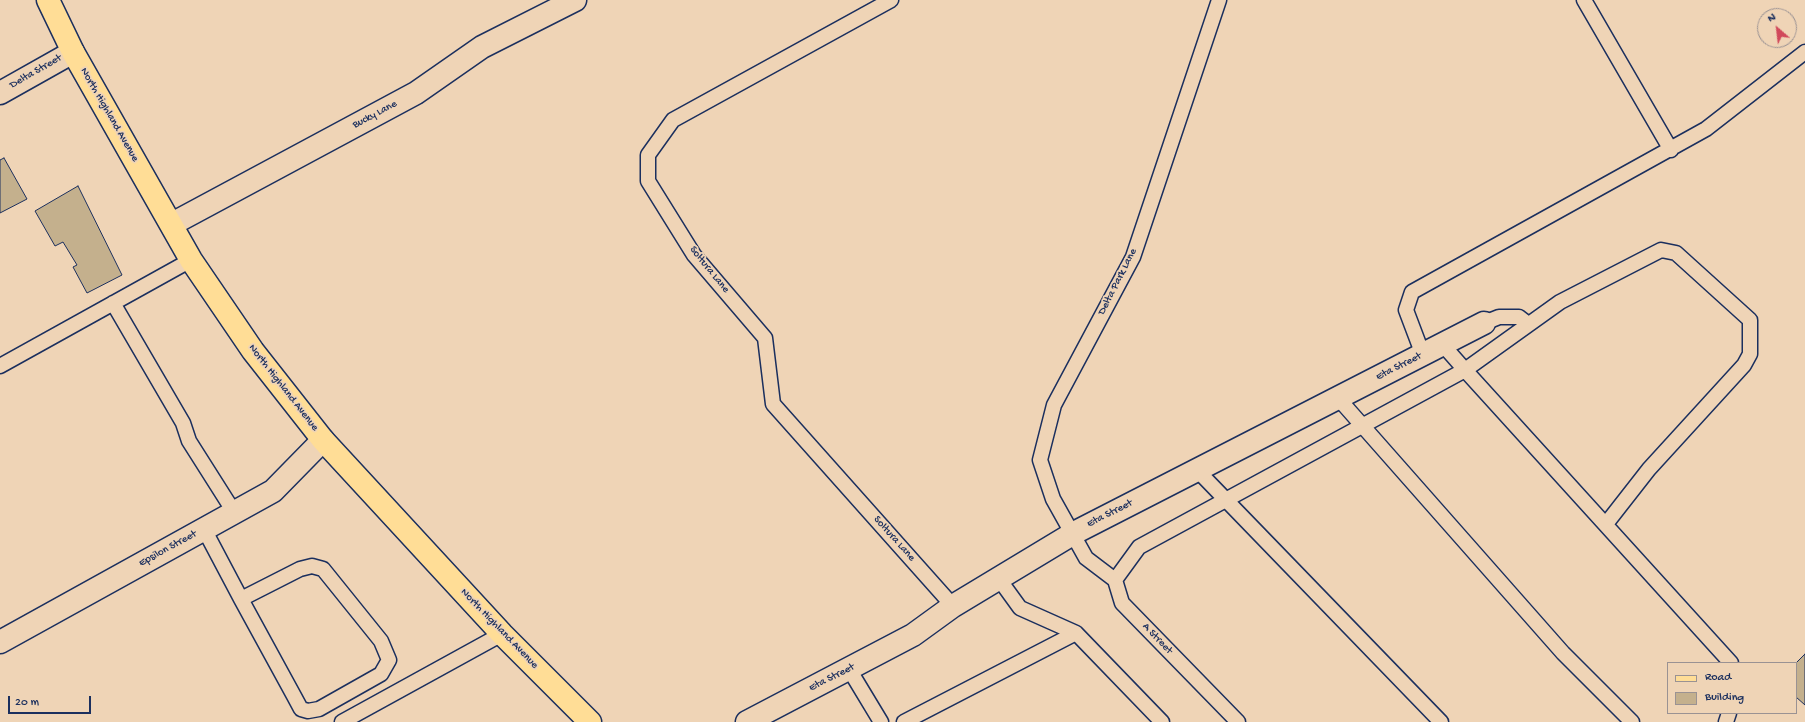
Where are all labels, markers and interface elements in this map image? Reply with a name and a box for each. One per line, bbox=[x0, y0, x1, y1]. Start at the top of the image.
north arrow bbox=[1757, 8, 1797, 48]
text: N bbox=[1766, 11, 1778, 25]
street label: Delta Street bbox=[8, 52, 64, 92]
street label: North Highland Avenue bbox=[77, 66, 141, 164]
street label: Bucky Lane bbox=[350, 98, 400, 132]
street label: Soltura Lane bbox=[686, 244, 732, 296]
street label: Delta Park Lane bbox=[1096, 246, 1140, 318]
street label: North Highland Avenue bbox=[245, 342, 321, 434]
street label: Eta Street bbox=[1374, 350, 1424, 384]
street label: Eta Street bbox=[1085, 497, 1135, 531]
street label: Soltura Lane bbox=[870, 514, 918, 564]
street label: Epsilon Street bbox=[137, 528, 199, 570]
street label: North Highland Avenue bbox=[457, 586, 541, 672]
street label: A Street bbox=[1139, 621, 1175, 657]
street label: Eta Street bbox=[807, 661, 857, 695]
legend bbox=[1667, 662, 1797, 714]
text: Road bbox=[1705, 671, 1731, 685]
scale bar bbox=[10, 688, 93, 714]
text: Building bbox=[1705, 691, 1744, 705]
text: 20 m bbox=[15, 696, 39, 710]

